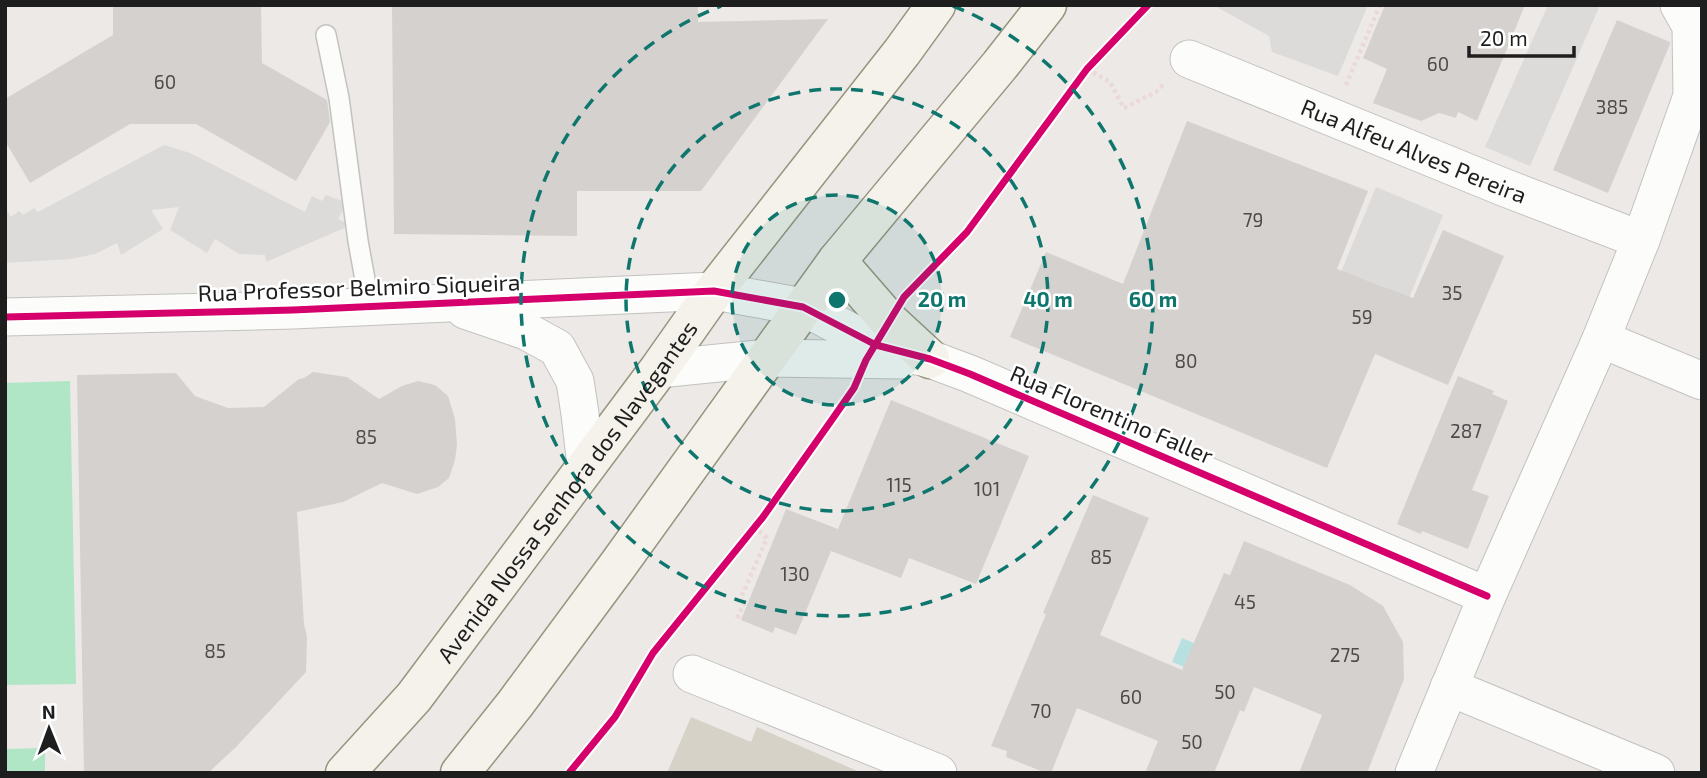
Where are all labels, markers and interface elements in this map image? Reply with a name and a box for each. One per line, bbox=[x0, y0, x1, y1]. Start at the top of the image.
scale bar bbox=[1469, 14, 1574, 58]
text: 20 m bbox=[1480, 25, 1528, 50]
house number: 60 bbox=[1427, 52, 1449, 75]
house number: 60 bbox=[154, 70, 176, 93]
street label: Rua Alfeu Alves Pereira bbox=[1297, 92, 1531, 209]
house number: 385 bbox=[1596, 95, 1628, 118]
house number: 79 bbox=[1243, 208, 1263, 231]
street label: Rua Professor Belmiro Siqueira bbox=[197, 267, 521, 307]
house number: 35 bbox=[1442, 281, 1462, 304]
text: 20 m bbox=[918, 286, 966, 311]
text: 40 m bbox=[1023, 286, 1073, 311]
text: 60 m bbox=[1129, 286, 1177, 311]
centre of rings bbox=[825, 288, 849, 312]
house number: 59 bbox=[1351, 305, 1373, 328]
street label: Avenida Nossa Senhora dos Navegantes bbox=[431, 315, 703, 668]
house number: 80 bbox=[1175, 349, 1198, 372]
street label: Rua Florentino Faller bbox=[1006, 359, 1218, 469]
house number: 287 bbox=[1450, 419, 1482, 442]
house number: 85 bbox=[355, 425, 377, 448]
house number: 115 bbox=[886, 473, 912, 496]
house number: 101 bbox=[974, 477, 1000, 500]
house number: 85 bbox=[1090, 545, 1112, 568]
house number: 130 bbox=[780, 562, 810, 585]
house number: 45 bbox=[1234, 590, 1256, 613]
house number: 85 bbox=[204, 639, 226, 662]
house number: 275 bbox=[1330, 643, 1360, 666]
house number: 50 bbox=[1214, 680, 1236, 703]
house number: 60 bbox=[1120, 685, 1142, 708]
north arrow bbox=[14, 694, 84, 764]
house number: 70 bbox=[1030, 699, 1052, 722]
text: N bbox=[42, 700, 56, 723]
house number: 50 bbox=[1181, 730, 1203, 753]

